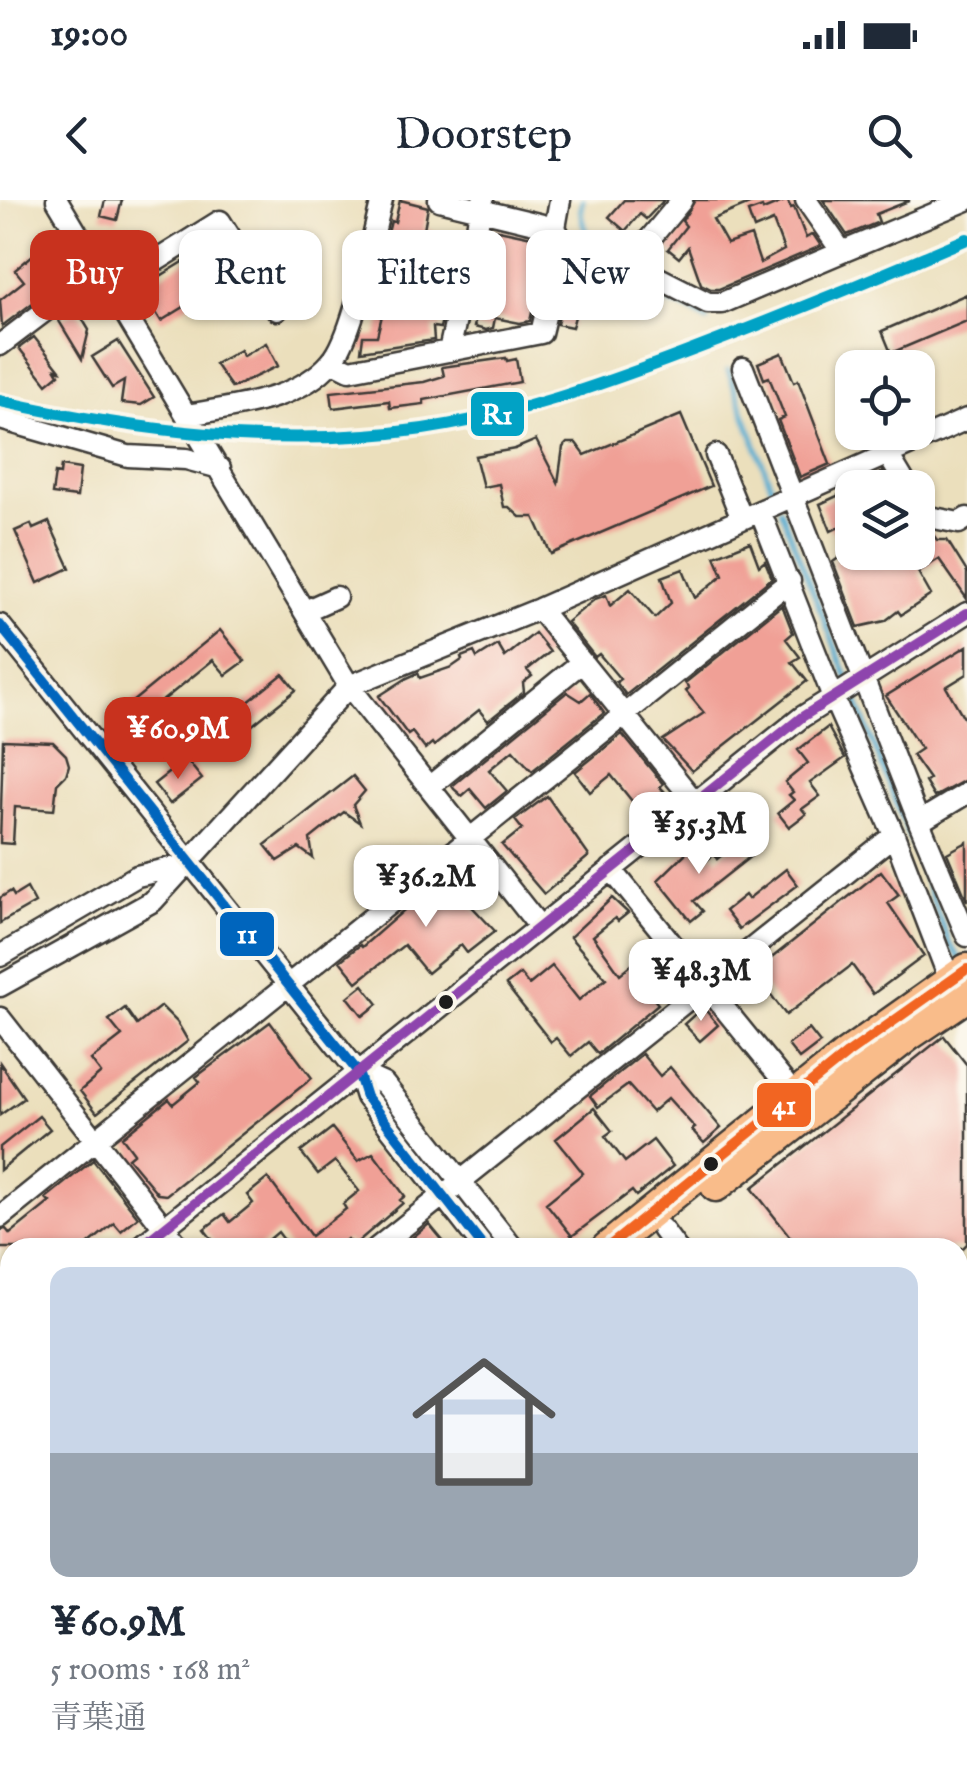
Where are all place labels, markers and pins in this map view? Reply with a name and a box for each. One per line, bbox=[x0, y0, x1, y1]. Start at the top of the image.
pin: ¥60.9M bbox=[97, 697, 259, 782]
pin: ¥35.3M bbox=[618, 792, 780, 877]
pin: ¥36.2M bbox=[345, 845, 507, 930]
pin: ¥48.3M bbox=[620, 939, 782, 1024]
unlabelled marker bbox=[436, 992, 456, 1012]
unlabelled marker bbox=[701, 1154, 721, 1174]

